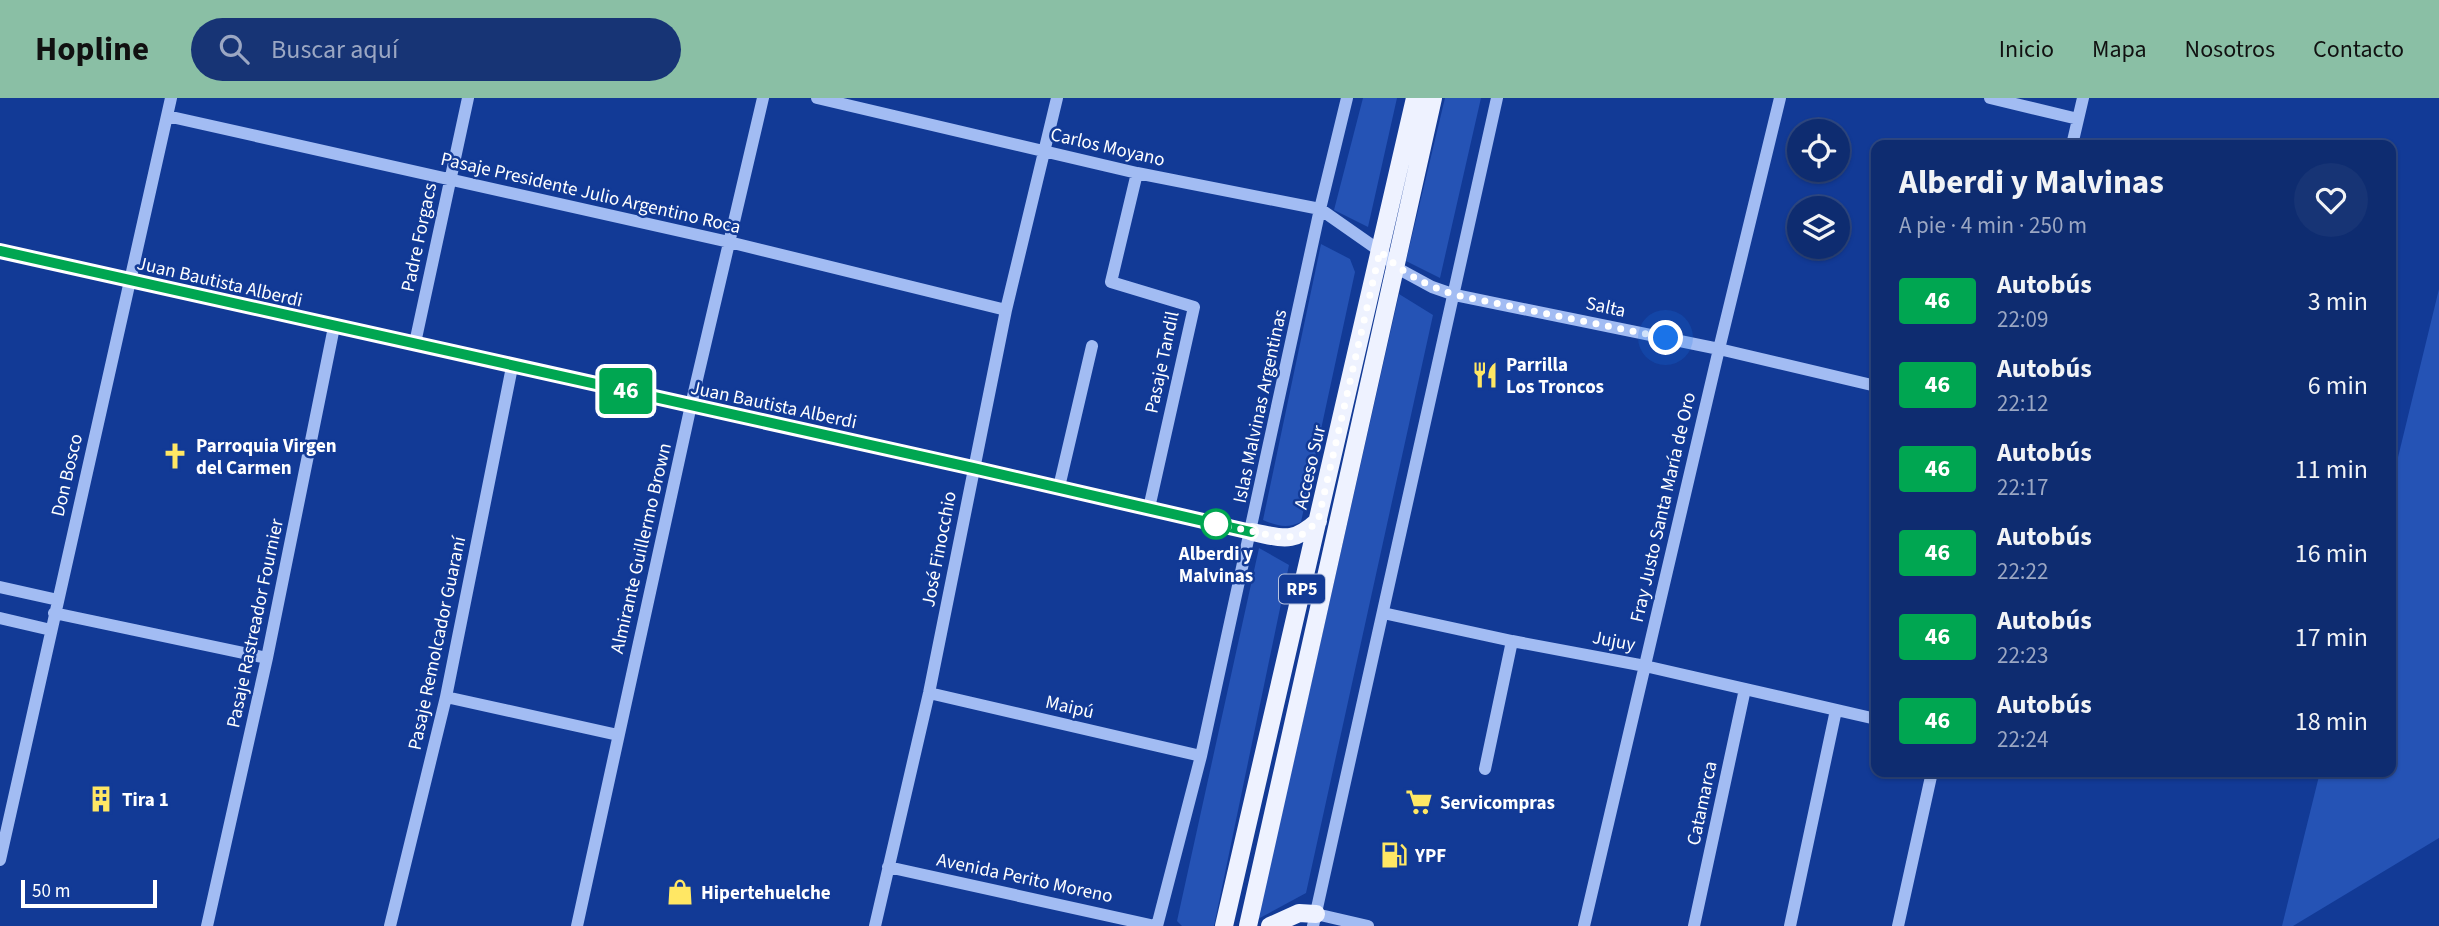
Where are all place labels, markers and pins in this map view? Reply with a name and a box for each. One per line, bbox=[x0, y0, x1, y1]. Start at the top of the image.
place label: Parrilla Los Troncos bbox=[1506, 352, 1604, 401]
restaurant icon: Parrilla Los Troncos bbox=[1470, 360, 1500, 390]
place label: Parroquia Virgen del Carmen bbox=[196, 433, 337, 482]
church icon: Parroquia Virgen del Carmen bbox=[160, 441, 190, 471]
marker: Alberdi y Malvinas bbox=[1201, 509, 1231, 539]
place label: Alberdi y Malvinas bbox=[1178, 541, 1253, 590]
building icon: Tira 1 bbox=[86, 784, 116, 814]
place label: Tira 1 bbox=[122, 787, 169, 814]
supermarket icon: Servicompras bbox=[1404, 787, 1434, 817]
place label: Servicompras bbox=[1440, 790, 1555, 817]
fuel station icon: YPF bbox=[1379, 840, 1409, 870]
place label: YPF bbox=[1414, 843, 1446, 870]
shop icon: Hipertehuelche bbox=[665, 877, 695, 907]
place label: Hipertehuelche bbox=[701, 880, 831, 907]

